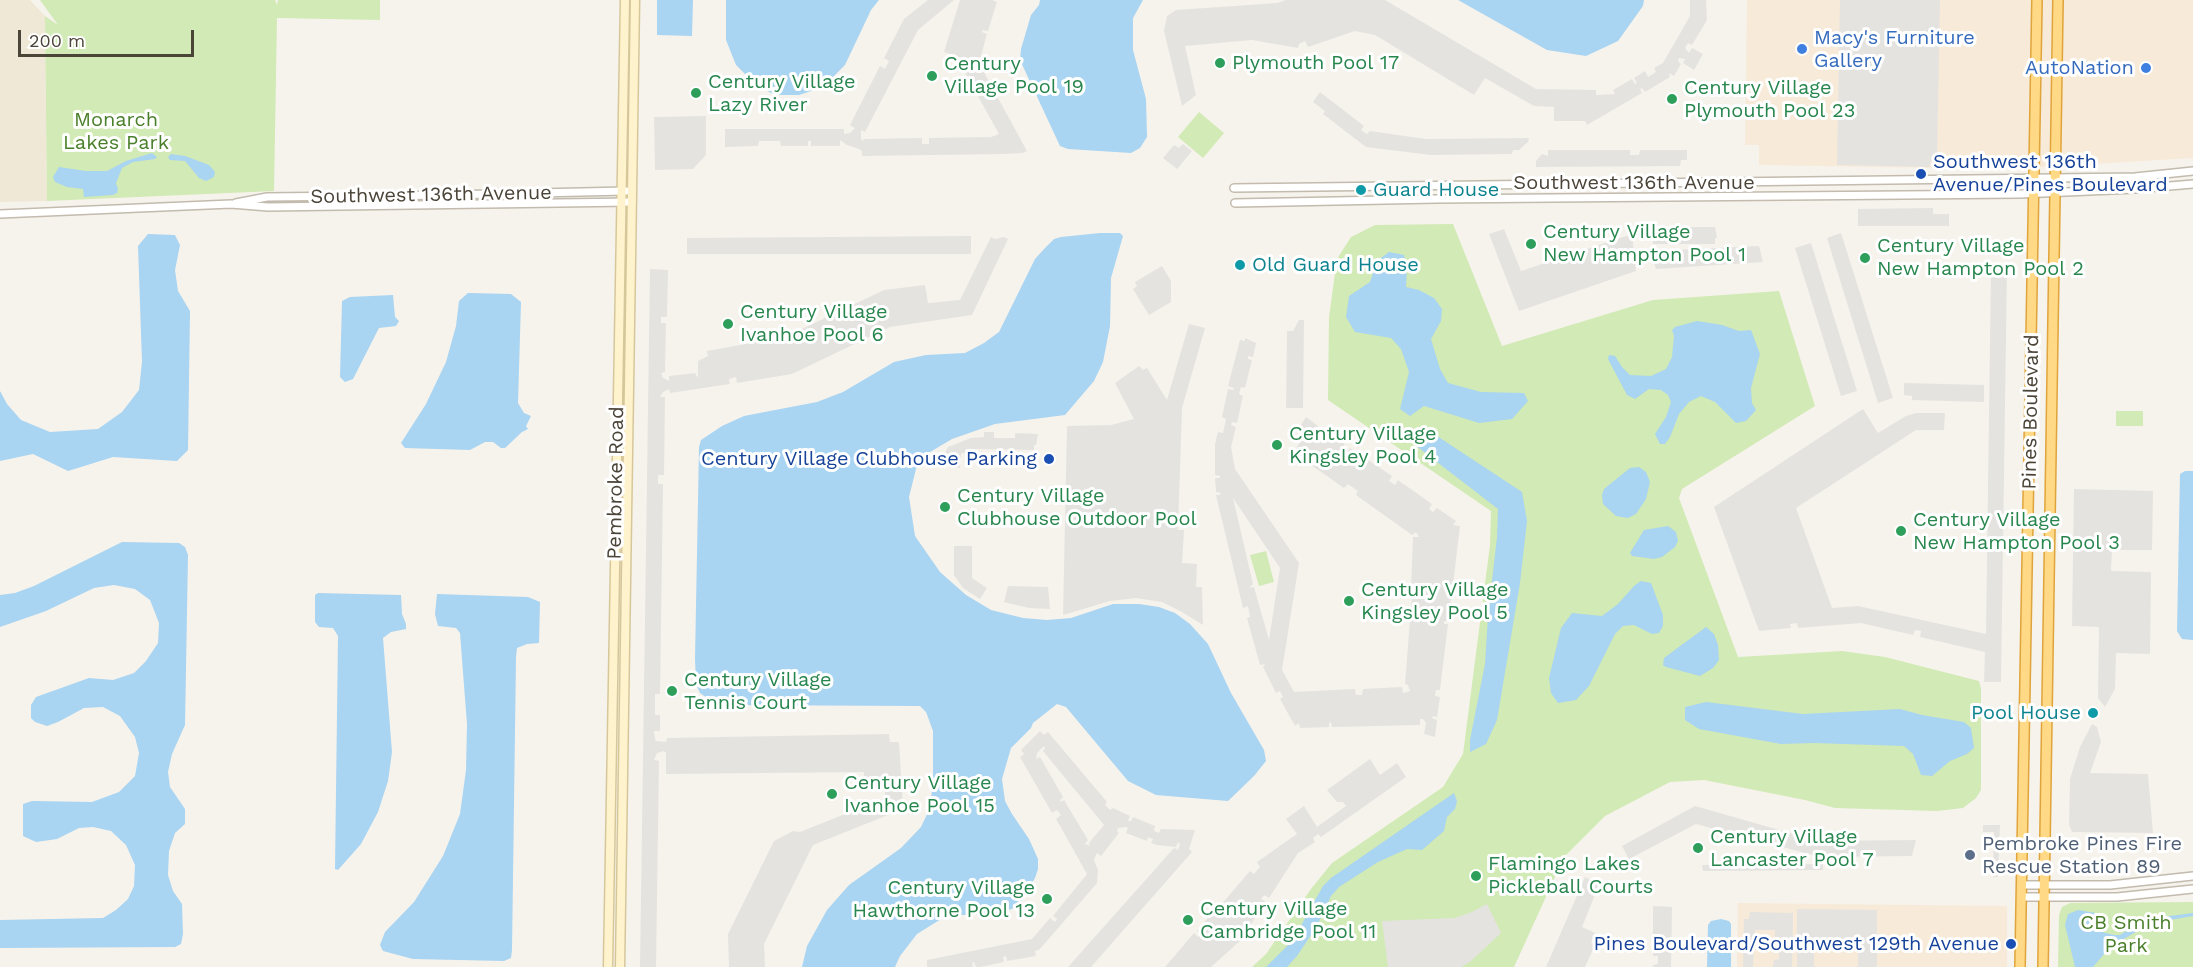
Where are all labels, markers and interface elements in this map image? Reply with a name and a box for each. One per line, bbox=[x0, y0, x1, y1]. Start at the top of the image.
scale bar bbox=[21, 18, 196, 56]
place label: Macy's Furniture Gallery bbox=[1814, 26, 1975, 73]
text: 200 m bbox=[29, 30, 85, 51]
marker: Macy's Furniture Gallery bbox=[1795, 42, 1809, 56]
place label: Plymouth Pool 17 bbox=[1232, 51, 1399, 75]
place label: Century Village Pool 19 bbox=[944, 52, 1084, 99]
marker: Plymouth Pool 17 bbox=[1213, 56, 1227, 70]
place label: AutoNation bbox=[2025, 56, 2134, 80]
marker: AutoNation bbox=[2139, 61, 2153, 75]
marker: Century Village Pool 19 bbox=[925, 69, 939, 83]
place label: Century Village Lazy River bbox=[708, 70, 856, 117]
place label: Century Village Plymouth Pool 23 bbox=[1684, 76, 1855, 123]
marker: Century Village Lazy River bbox=[689, 86, 703, 100]
marker: Century Village Plymouth Pool 23 bbox=[1665, 92, 1679, 106]
park label: Monarch Lakes Park bbox=[63, 108, 169, 155]
place label: Southwest 136th Avenue/Pines Boulevard bbox=[1933, 150, 2168, 197]
marker: Southwest 136th Avenue/Pines Boulevard bbox=[1914, 167, 1928, 181]
street label: Southwest 136th Avenue bbox=[1513, 171, 1755, 195]
place label: Guard House bbox=[1373, 178, 1499, 202]
street label: Southwest 136th Avenue bbox=[310, 181, 552, 209]
marker: Guard House bbox=[1354, 183, 1368, 197]
place label: Century Village New Hampton Pool 1 bbox=[1543, 220, 1746, 267]
place label: Century Village New Hampton Pool 2 bbox=[1877, 234, 2084, 281]
marker: Century Village New Hampton Pool 1 bbox=[1524, 237, 1538, 251]
marker: Century Village New Hampton Pool 2 bbox=[1858, 251, 1872, 265]
place label: Old Guard House bbox=[1252, 253, 1419, 277]
marker: Old Guard House bbox=[1233, 258, 1247, 272]
place label: Century Village Ivanhoe Pool 6 bbox=[740, 300, 888, 347]
marker: Century Village Ivanhoe Pool 6 bbox=[721, 317, 735, 331]
street label: Pines Boulevard bbox=[2018, 334, 2044, 490]
street label: Pembroke Road bbox=[603, 406, 629, 560]
place label: Century Village Kingsley Pool 4 bbox=[1289, 422, 1437, 469]
marker: Century Village Kingsley Pool 4 bbox=[1270, 438, 1284, 452]
place label: Century Village Clubhouse Parking bbox=[701, 447, 1037, 471]
marker: Century Village Clubhouse Parking bbox=[1042, 452, 1056, 466]
place label: Century Village Clubhouse Outdoor Pool bbox=[957, 484, 1197, 531]
marker: Century Village Clubhouse Outdoor Pool bbox=[938, 500, 952, 514]
place label: Century Village New Hampton Pool 3 bbox=[1913, 508, 2120, 555]
marker: Century Village New Hampton Pool 3 bbox=[1894, 524, 1908, 538]
place label: Century Village Kingsley Pool 5 bbox=[1361, 578, 1509, 625]
marker: Century Village Kingsley Pool 5 bbox=[1342, 594, 1356, 608]
place label: Century Village Tennis Court bbox=[684, 668, 832, 715]
marker: Century Village Tennis Court bbox=[665, 684, 679, 698]
place label: Pool House bbox=[1971, 701, 2081, 725]
marker: Pool House bbox=[2086, 706, 2100, 720]
place label: Century Village Ivanhoe Pool 15 bbox=[844, 771, 995, 818]
marker: Century Village Ivanhoe Pool 15 bbox=[825, 787, 839, 801]
place label: Century Village Lancaster Pool 7 bbox=[1710, 825, 1874, 872]
place label: Pembroke Pines Fire Rescue Station 89 bbox=[1982, 832, 2182, 879]
marker: Century Village Lancaster Pool 7 bbox=[1691, 841, 1705, 855]
marker: Pembroke Pines Fire Rescue Station 89 bbox=[1963, 848, 1977, 862]
place label: Flamingo Lakes Pickleball Courts bbox=[1488, 852, 1653, 899]
marker: Flamingo Lakes Pickleball Courts bbox=[1469, 869, 1483, 883]
place label: Century Village Hawthorne Pool 13 bbox=[853, 876, 1035, 923]
marker: Century Village Hawthorne Pool 13 bbox=[1040, 892, 1054, 906]
place label: Century Village Cambridge Pool 11 bbox=[1200, 897, 1376, 944]
park label: CB Smith Park bbox=[2080, 911, 2172, 958]
marker: Century Village Cambridge Pool 11 bbox=[1181, 913, 1195, 927]
place label: Pines Boulevard/Southwest 129th Avenue bbox=[1594, 932, 1999, 956]
marker: Pines Boulevard/Southwest 129th Avenue bbox=[2004, 937, 2018, 951]

